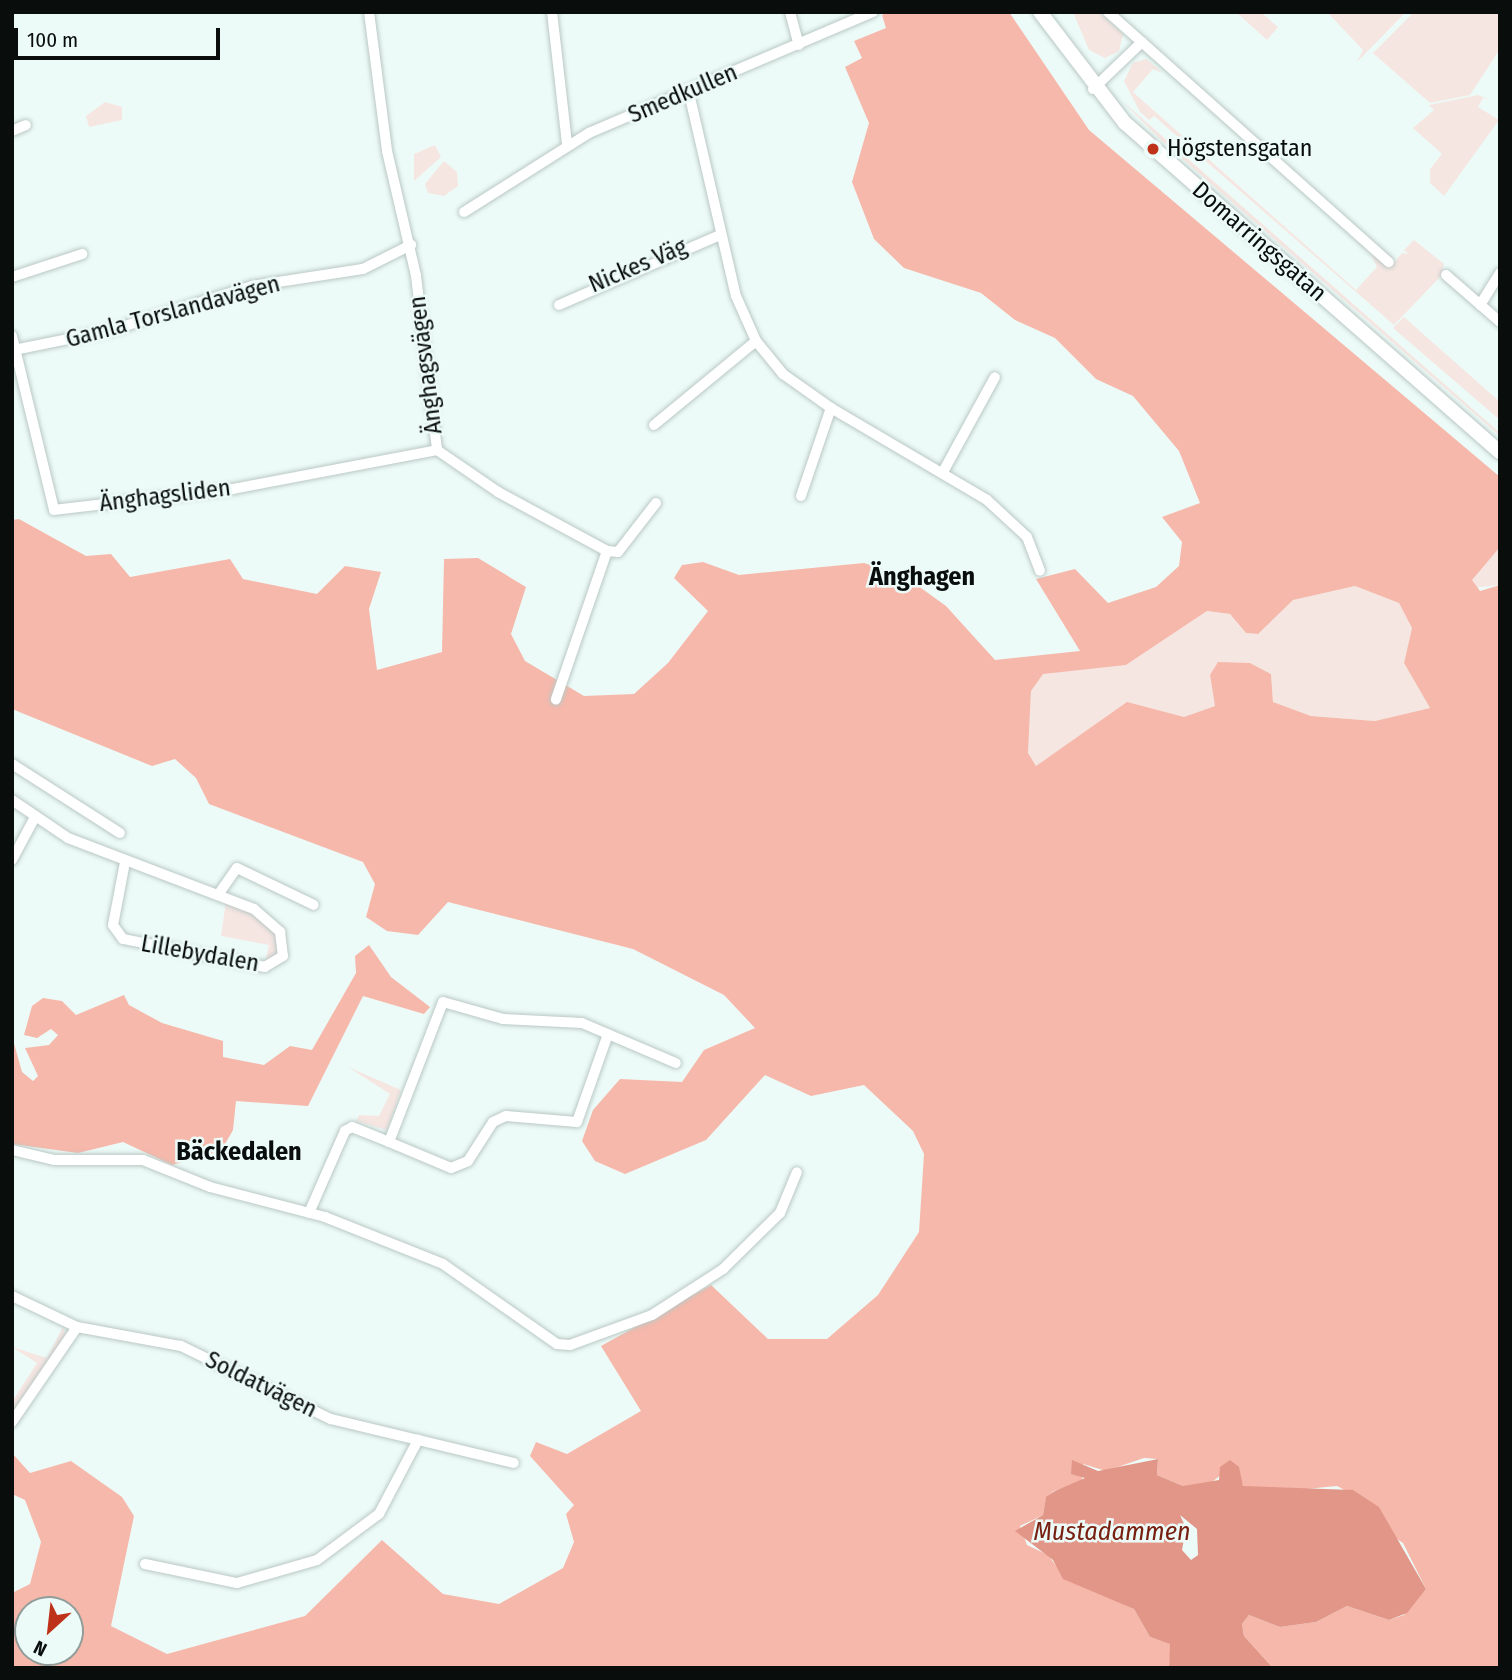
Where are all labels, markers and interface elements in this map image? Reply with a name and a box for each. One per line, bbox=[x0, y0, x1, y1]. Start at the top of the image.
scale bar bbox=[18, 14, 224, 58]
text: 100 m bbox=[27, 27, 78, 53]
street label: Smedkullen bbox=[624, 58, 742, 130]
place label: Högstensgatan bbox=[1167, 135, 1312, 163]
marker: Högstensgatan bbox=[1145, 141, 1161, 157]
street label: Domarringsgatan bbox=[1186, 176, 1332, 308]
street label: Nickes Väg bbox=[585, 232, 691, 300]
street label: Gamla Torslandavägen bbox=[63, 270, 283, 354]
street label: Änghagsvägen bbox=[403, 294, 449, 436]
street label: Änghagsliden bbox=[98, 474, 232, 518]
district label: Änghagen bbox=[869, 561, 975, 593]
street label: Lillebydalen bbox=[139, 929, 261, 979]
district label: Bäckedalen bbox=[176, 1136, 302, 1168]
street label: Soldatvägen bbox=[201, 1346, 321, 1424]
water label: Mustadammen bbox=[1033, 1516, 1191, 1548]
north arrow bbox=[14, 1596, 84, 1666]
text: N bbox=[30, 1636, 50, 1661]

